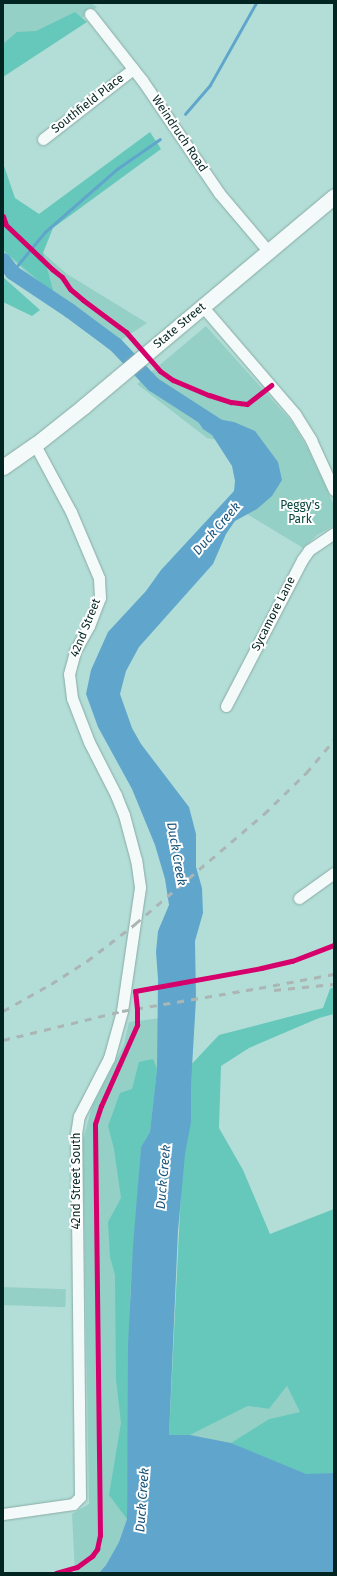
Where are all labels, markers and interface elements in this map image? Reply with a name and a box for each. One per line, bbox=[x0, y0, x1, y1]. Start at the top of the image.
street label: Southfield Place bbox=[49, 71, 127, 137]
street label: Weindruch Road bbox=[148, 93, 210, 175]
street label: State Street bbox=[151, 300, 209, 352]
park label: Peggy's Park bbox=[280, 499, 320, 527]
water label: Duck Creek bbox=[190, 500, 244, 558]
street label: Sycamore Lane bbox=[249, 574, 299, 654]
street label: 42nd Street bbox=[68, 597, 104, 659]
water label: Duck Creek bbox=[163, 821, 189, 887]
street label: 42nd Street South bbox=[70, 1132, 84, 1230]
water label: Duck Creek bbox=[153, 1144, 175, 1210]
water label: Duck Creek bbox=[133, 1467, 153, 1533]

